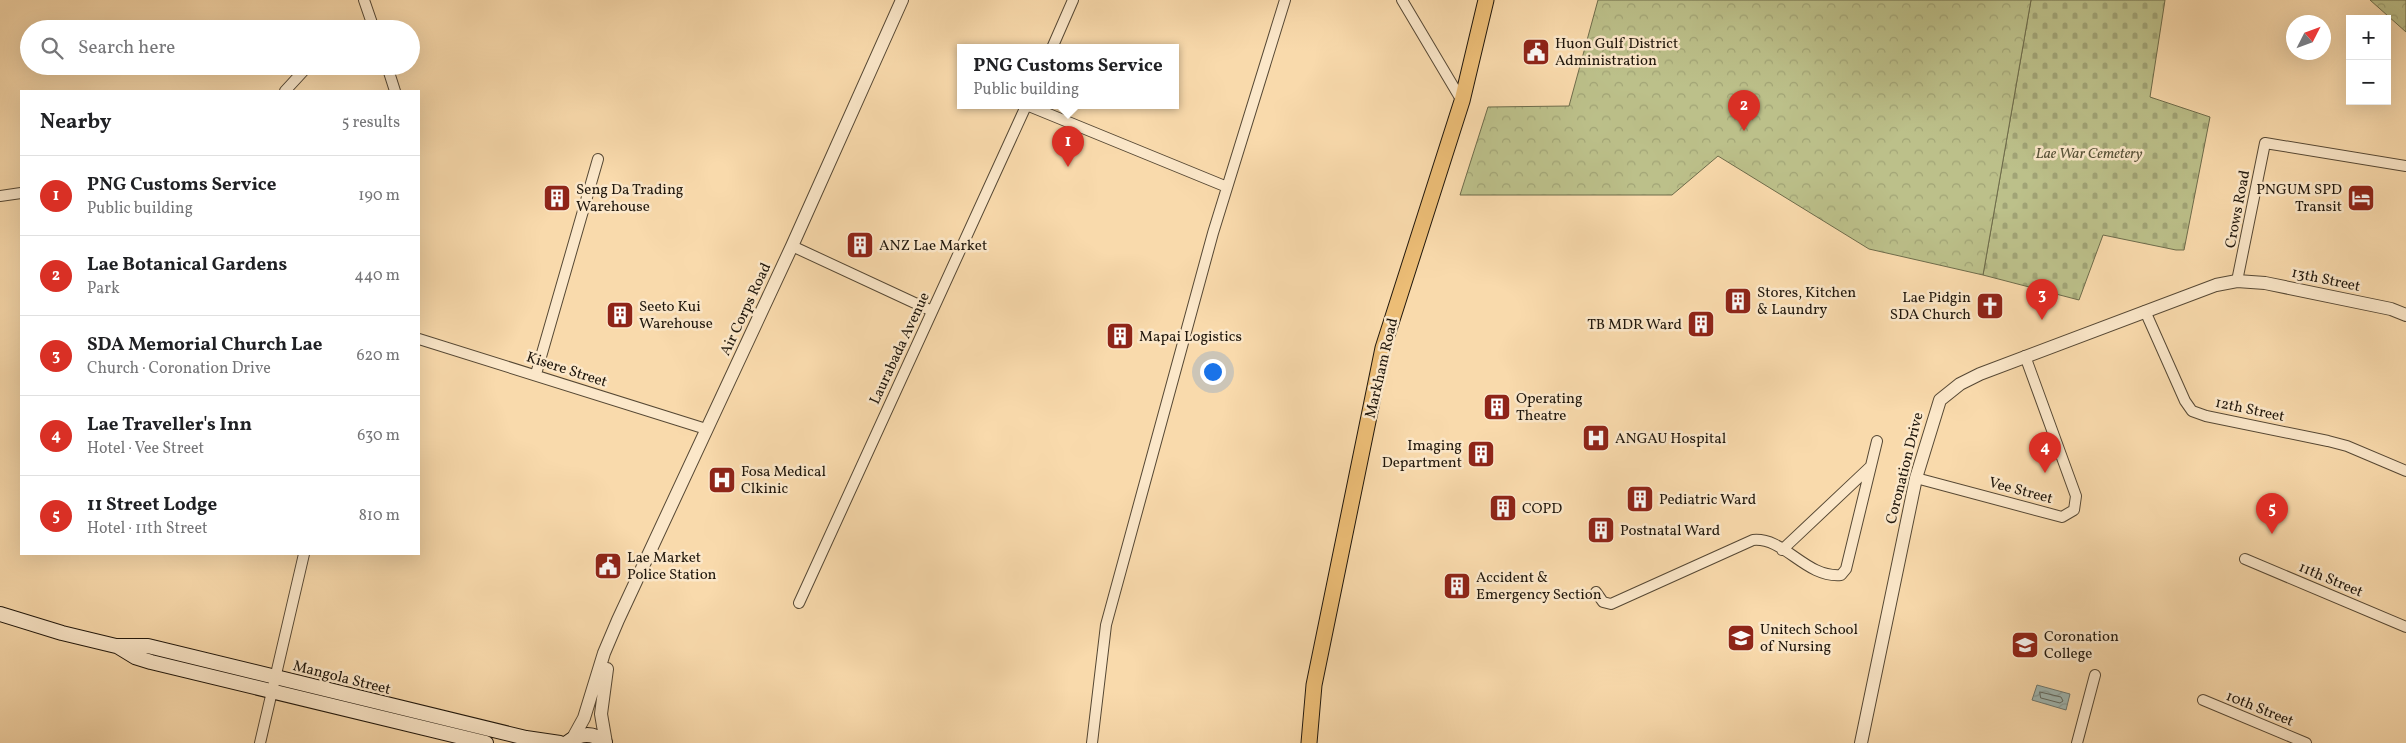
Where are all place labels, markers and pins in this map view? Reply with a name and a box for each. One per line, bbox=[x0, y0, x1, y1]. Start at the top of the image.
place label: Huon Gulf District Administration bbox=[1555, 34, 1678, 72]
public building icon: Huon Gulf District Administration bbox=[1521, 37, 1551, 67]
pin: 2 bbox=[1728, 90, 1760, 131]
pin: 1 bbox=[1052, 126, 1084, 167]
place label: Seng Da Trading Warehouse bbox=[576, 180, 684, 218]
place label: PNGUM SPD Transit bbox=[2256, 180, 2342, 218]
building icon: Seng Da Trading Warehouse bbox=[542, 183, 572, 213]
hotel icon: PNGUM SPD Transit bbox=[2346, 183, 2376, 213]
building icon: ANZ Lae Market bbox=[845, 230, 875, 260]
place label: ANZ Lae Market bbox=[879, 236, 987, 257]
pin: 3 bbox=[2026, 279, 2058, 320]
place label: Stores, Kitchen & Laundry bbox=[1757, 283, 1856, 321]
building icon: Stores, Kitchen & Laundry bbox=[1723, 286, 1753, 316]
place label: Lae Pidgin SDA Church bbox=[1890, 288, 1971, 326]
church icon: Lae Pidgin SDA Church bbox=[1975, 291, 2005, 321]
place label: Seeto Kui Warehouse bbox=[639, 297, 713, 335]
building icon: Seeto Kui Warehouse bbox=[605, 300, 635, 330]
building icon: TB MDR Ward bbox=[1686, 309, 1716, 339]
place label: TB MDR Ward bbox=[1587, 315, 1682, 336]
building icon: Mapai Logistics bbox=[1105, 321, 1135, 351]
place label: Mapai Logistics bbox=[1139, 327, 1242, 348]
place label: Operating Theatre bbox=[1516, 389, 1583, 427]
building icon: Operating Theatre bbox=[1482, 392, 1512, 422]
hospital icon: ANGAU Hospital bbox=[1581, 423, 1611, 453]
place label: ANGAU Hospital bbox=[1615, 429, 1726, 450]
pin: 4 bbox=[2029, 432, 2061, 473]
place label: Imaging Department bbox=[1382, 436, 1462, 474]
building icon: Imaging Department bbox=[1466, 439, 1496, 469]
place label: Fosa Medical Clkinic bbox=[741, 462, 826, 500]
hospital icon: Fosa Medical Clkinic bbox=[707, 465, 737, 495]
building icon: Pediatric Ward bbox=[1625, 484, 1655, 514]
place label: Pediatric Ward bbox=[1659, 490, 1756, 511]
building icon: COPD bbox=[1488, 493, 1518, 523]
pin: 5 bbox=[2256, 493, 2288, 534]
place label: COPD bbox=[1522, 499, 1562, 520]
building icon: Postnatal Ward bbox=[1586, 515, 1616, 545]
place label: Postnatal Ward bbox=[1620, 521, 1720, 542]
place label: Lae Market Police Station bbox=[627, 548, 717, 586]
public building icon: Lae Market Police Station bbox=[593, 551, 623, 581]
place label: Accident & Emergency Section bbox=[1476, 568, 1602, 606]
building icon: Accident & Emergency Section bbox=[1442, 571, 1472, 601]
place label: Unitech School of Nursing bbox=[1760, 620, 1858, 658]
school or university icon: Unitech School of Nursing bbox=[1726, 623, 1756, 653]
place label: Coronation College bbox=[2044, 627, 2119, 665]
school or university icon: Coronation College bbox=[2010, 630, 2040, 660]

